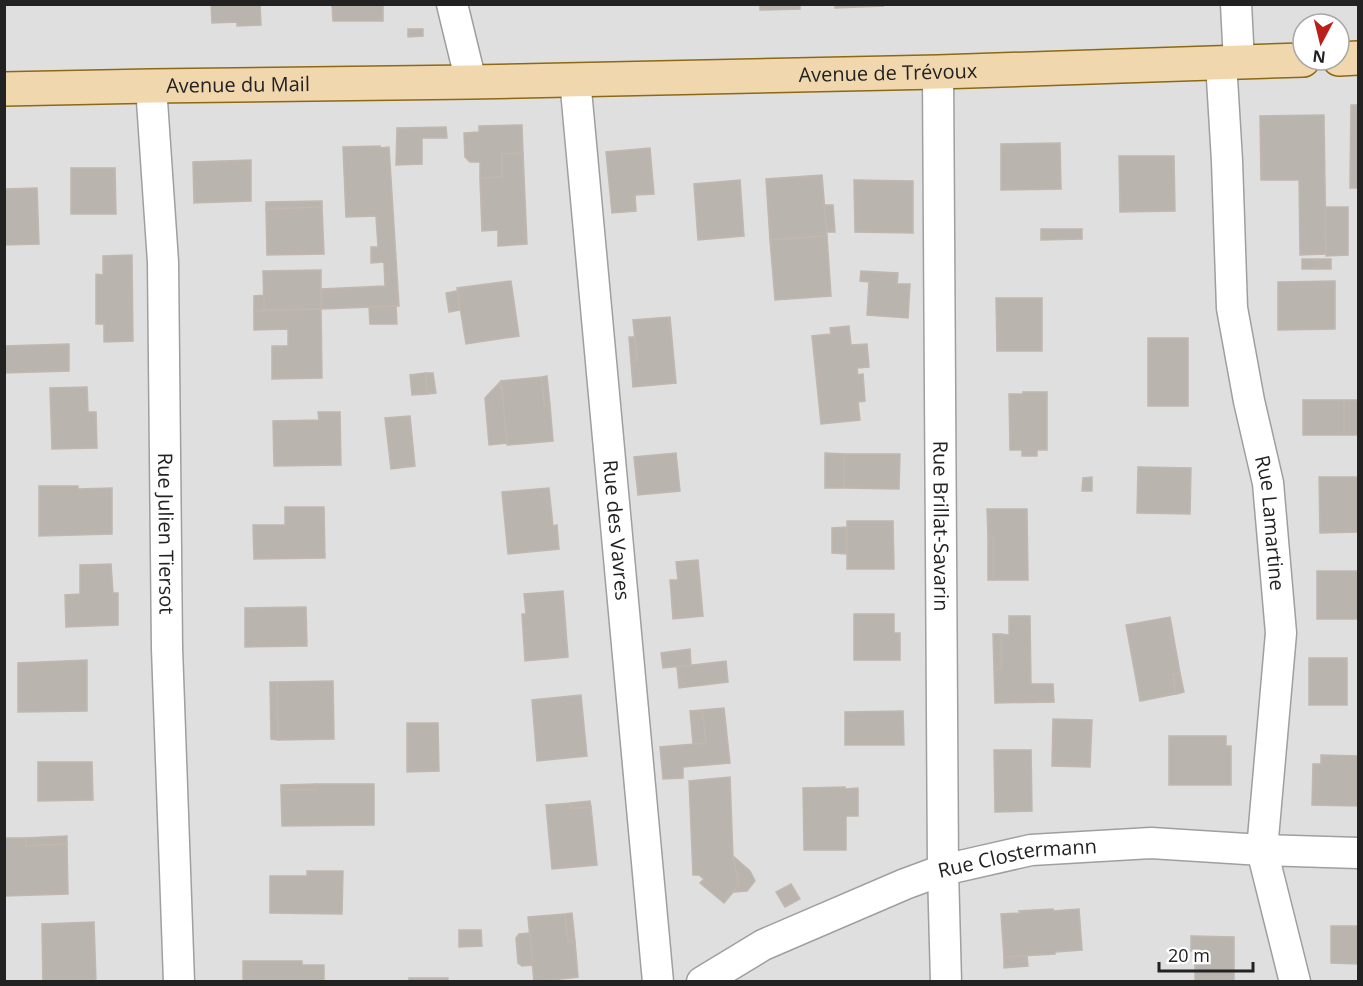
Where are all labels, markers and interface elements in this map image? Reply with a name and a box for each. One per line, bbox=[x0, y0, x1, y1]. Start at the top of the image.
north arrow bbox=[1291, 12, 1351, 72]
text: N bbox=[1311, 45, 1327, 69]
street label: Avenue de Trévoux bbox=[798, 57, 978, 88]
street label: Avenue du Mail bbox=[166, 70, 310, 99]
street label: Rue Brillat-Savarin bbox=[927, 441, 955, 611]
street label: Rue Julien Tiersot bbox=[152, 453, 181, 615]
street label: Rue Lamartine bbox=[1249, 453, 1291, 592]
street label: Rue des Vavres bbox=[597, 458, 637, 602]
street label: Rue Clostermann bbox=[935, 832, 1098, 884]
scale bar bbox=[1159, 935, 1254, 973]
text: 20 m bbox=[1168, 943, 1210, 967]

